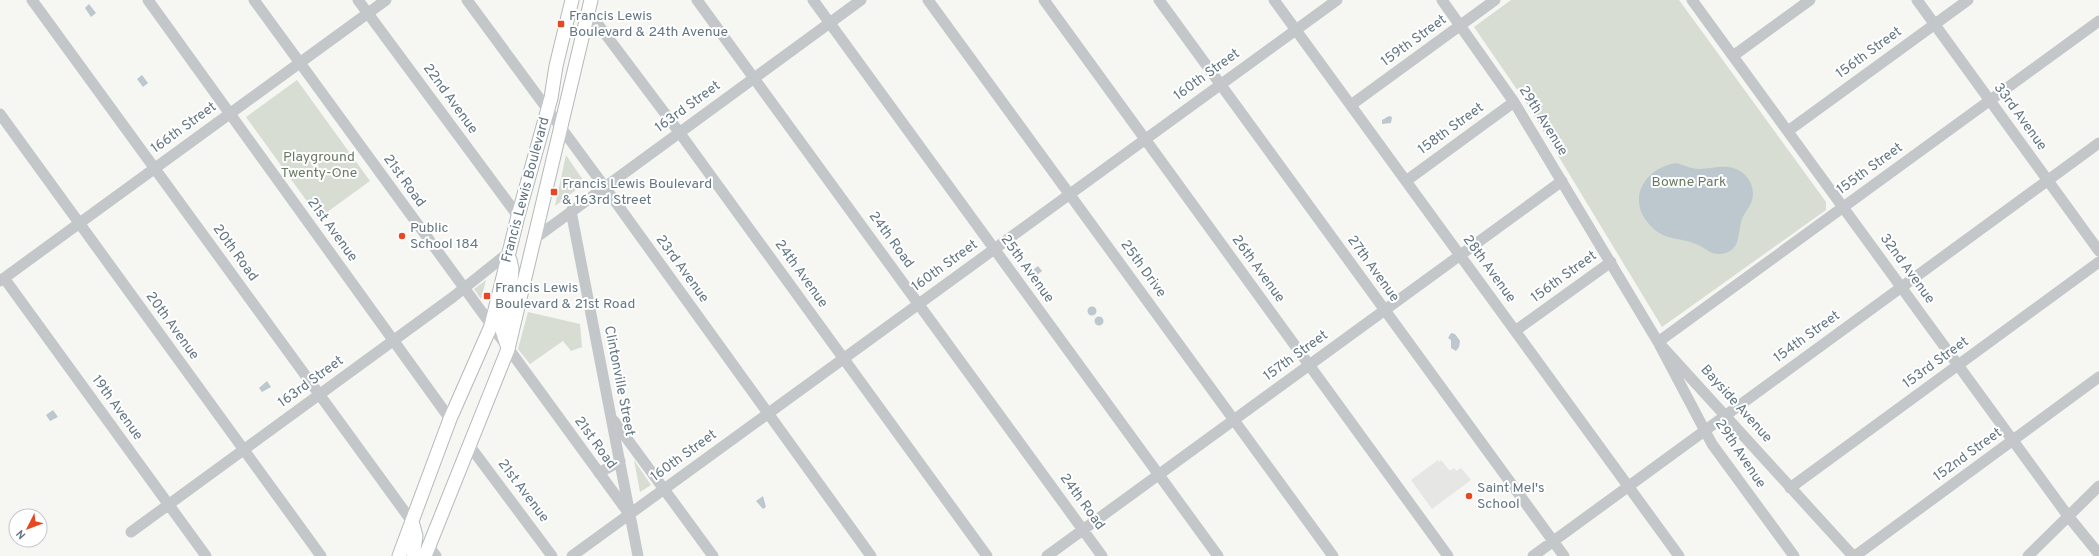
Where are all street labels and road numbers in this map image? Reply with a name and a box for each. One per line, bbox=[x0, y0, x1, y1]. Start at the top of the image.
street label: 159th Street bbox=[1378, 12, 1450, 70]
street label: 156th Street bbox=[1833, 23, 1905, 83]
street label: 160th Street bbox=[1171, 45, 1243, 105]
street label: 22nd Avenue bbox=[419, 61, 481, 137]
street label: 163rd Street bbox=[652, 78, 724, 136]
street label: 33rd Avenue bbox=[1990, 80, 2050, 154]
street label: 29th Avenue bbox=[1515, 83, 1571, 159]
street label: 166th Street bbox=[148, 99, 220, 157]
street label: 158th Street bbox=[1415, 100, 1487, 158]
street label: Francis Lewis Boulevard bbox=[498, 115, 554, 265]
street label: 155th Street bbox=[1834, 139, 1906, 199]
street label: 21st Road bbox=[379, 151, 429, 211]
street label: 21st Avenue bbox=[303, 195, 361, 265]
street label: 24th Road bbox=[865, 208, 917, 272]
street label: 20th Road bbox=[209, 221, 261, 285]
street label: 32nd Avenue bbox=[1876, 231, 1938, 307]
street label: 23rd Avenue bbox=[652, 232, 712, 306]
street label: 25th Avenue bbox=[997, 232, 1057, 306]
street label: 26th Avenue bbox=[1228, 232, 1288, 306]
street label: 28th Avenue bbox=[1459, 232, 1519, 306]
street label: 27th Avenue bbox=[1343, 233, 1403, 305]
street label: 160th Street bbox=[909, 236, 981, 296]
street label: 24th Avenue bbox=[771, 237, 831, 311]
street label: 25th Drive bbox=[1117, 237, 1169, 301]
street label: 156th Street bbox=[1528, 247, 1600, 307]
street label: 20th Avenue bbox=[142, 289, 202, 363]
street label: 154th Street bbox=[1771, 307, 1843, 367]
street label: Clintonville Street bbox=[600, 324, 638, 438]
street label: 157th Street bbox=[1261, 327, 1331, 385]
street label: 153rd Street bbox=[1900, 333, 1972, 393]
street label: 163rd Street bbox=[275, 353, 347, 411]
street label: Bayside Avenue bbox=[1697, 362, 1775, 446]
street label: 19th Avenue bbox=[88, 372, 146, 444]
street label: 21st Road bbox=[570, 413, 620, 473]
street label: 29th Avenue bbox=[1711, 416, 1769, 492]
street label: 152nd Street bbox=[1931, 425, 2005, 485]
street label: 160th Street bbox=[648, 426, 720, 486]
street label: 21st Avenue bbox=[494, 456, 552, 526]
street label: 24th Road bbox=[1056, 470, 1108, 534]

